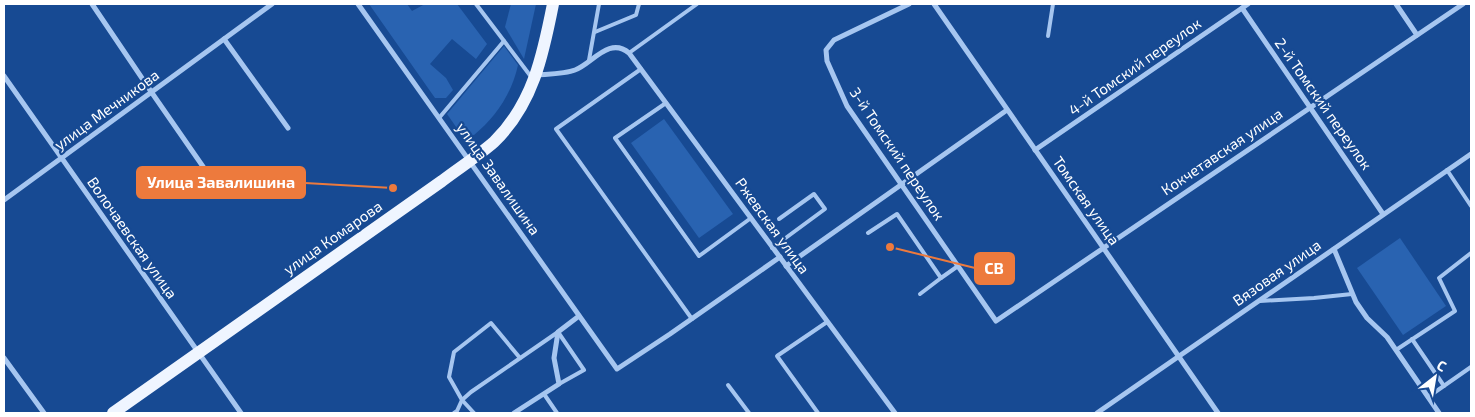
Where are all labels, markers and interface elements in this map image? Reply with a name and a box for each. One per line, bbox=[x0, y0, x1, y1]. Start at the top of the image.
street label: 4-й Томский переулок bbox=[1065, 14, 1205, 119]
street label: 2-й Томский переулок bbox=[1271, 34, 1376, 173]
street label: улица Мечникова bbox=[50, 65, 163, 154]
street label: 3-й Томский переулок bbox=[846, 84, 949, 224]
street label: Кокчетавская улица bbox=[1157, 104, 1286, 199]
street label: улица Завалишина bbox=[452, 119, 544, 239]
street label: Томская улица bbox=[1049, 153, 1124, 249]
callout: Улица Завалишина bbox=[137, 167, 305, 198]
text: Улица Завалишина bbox=[147, 172, 295, 191]
street label: Волочаевская улица bbox=[83, 173, 182, 302]
street label: Ржевская улица bbox=[731, 174, 814, 277]
street label: улица Комарова bbox=[280, 197, 386, 279]
street label: Вязовая улица bbox=[1229, 235, 1325, 310]
callout: СВ bbox=[975, 253, 1014, 284]
text: СВ bbox=[984, 258, 1004, 277]
north arrow bbox=[1410, 352, 1460, 402]
text: С bbox=[1434, 356, 1450, 375]

